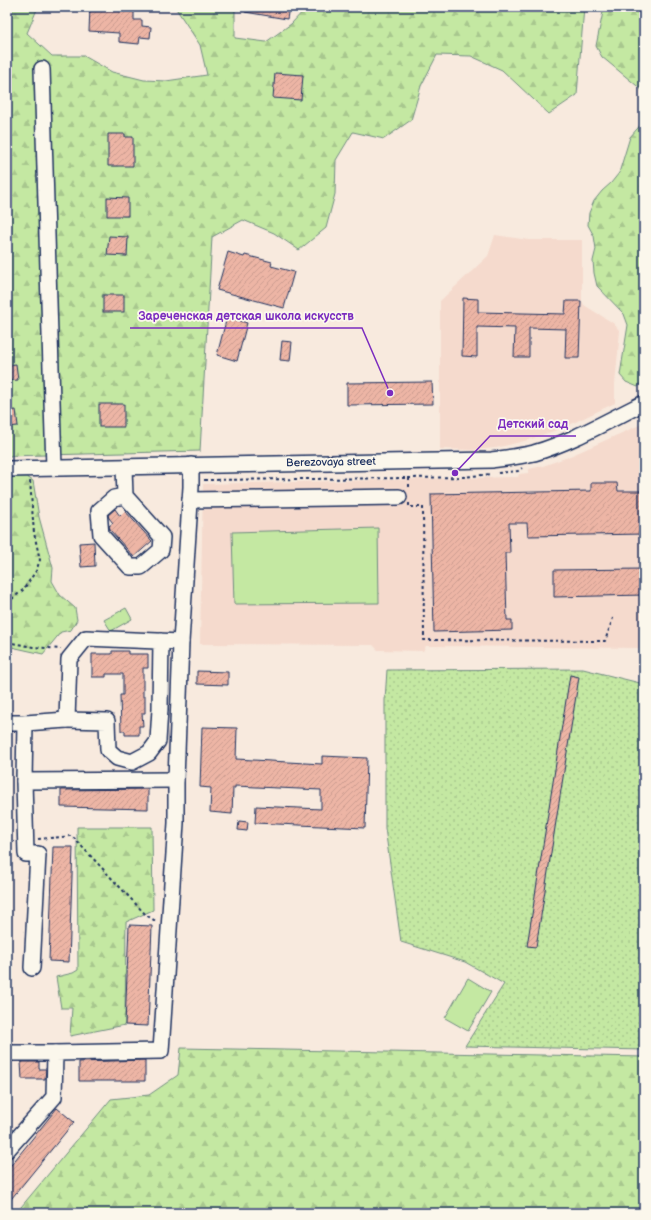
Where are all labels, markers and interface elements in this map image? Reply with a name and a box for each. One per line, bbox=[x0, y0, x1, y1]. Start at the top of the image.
callout: Зареченская детская школа искусств bbox=[130, 304, 362, 328]
text: Зареченская детская школа искусств bbox=[138, 309, 354, 324]
callout: Детский сад bbox=[490, 412, 576, 436]
text: Детский сад bbox=[498, 417, 569, 432]
street label: Berezovaya street bbox=[286, 455, 377, 469]

